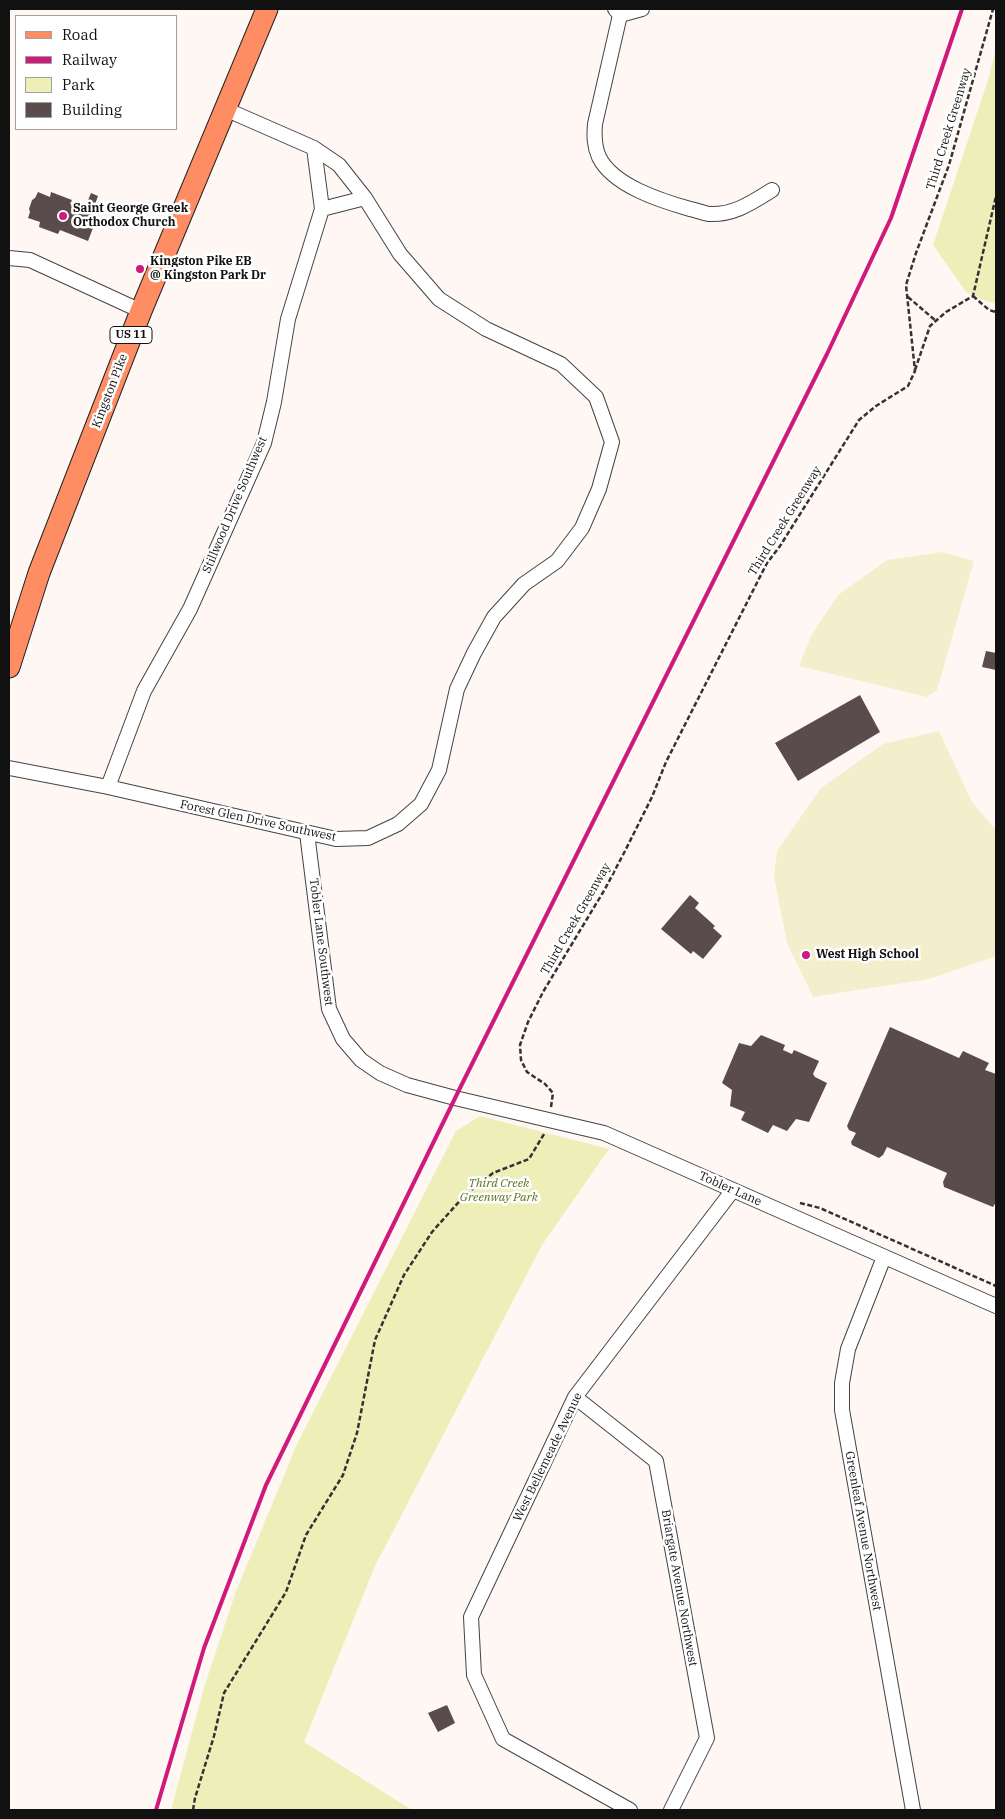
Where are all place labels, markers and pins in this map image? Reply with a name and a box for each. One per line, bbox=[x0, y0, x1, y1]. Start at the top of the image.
place label: Saint George Greek Orthodox Church bbox=[73, 202, 188, 230]
marker: Saint George Greek Orthodox Church bbox=[57, 210, 69, 222]
place label: Kingston Pike EB @ Kingston Park Dr bbox=[150, 255, 266, 283]
marker: Kingston Pike EB @ Kingston Park Dr bbox=[134, 263, 146, 275]
place label: West High School bbox=[816, 948, 919, 962]
marker: West High School bbox=[800, 949, 812, 961]

